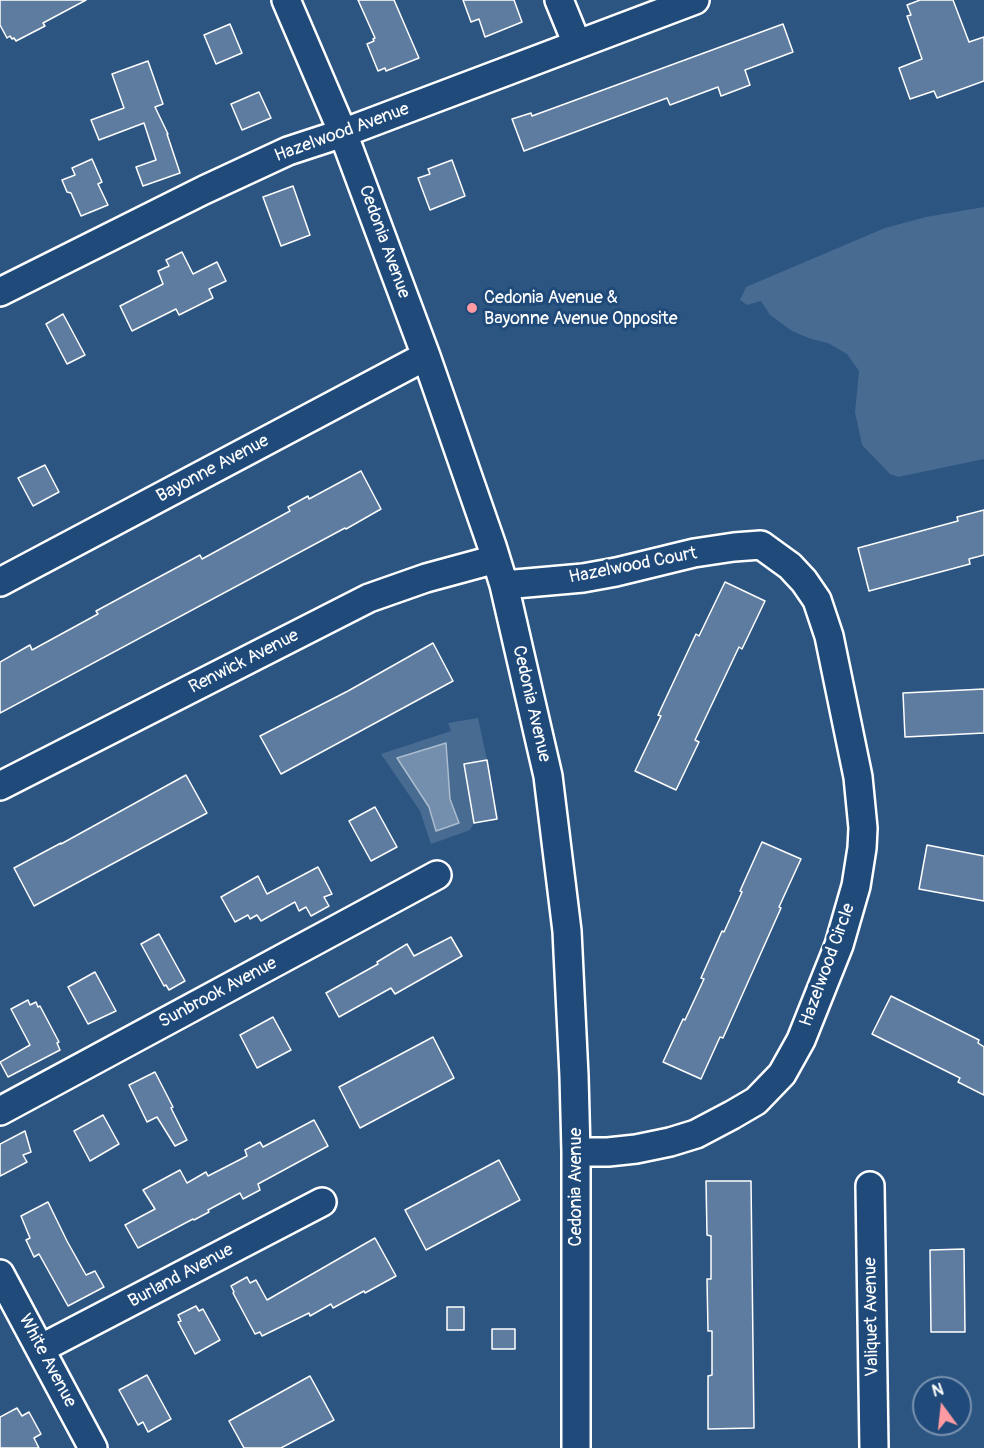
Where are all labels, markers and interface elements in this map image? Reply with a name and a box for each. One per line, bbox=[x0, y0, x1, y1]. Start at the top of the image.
street label: Hazelwood Avenue bbox=[272, 99, 412, 167]
street label: Cedonia Avenue bbox=[354, 182, 414, 302]
place label: Cedonia Avenue & Bayonne Avenue Opposite bbox=[484, 287, 678, 330]
marker: Cedonia Avenue & Bayonne Avenue Opposite bbox=[465, 301, 479, 315]
street label: Bayonne Avenue bbox=[153, 430, 273, 508]
street label: Hazelwood Court bbox=[567, 543, 699, 589]
street label: Renwick Avenue bbox=[185, 625, 303, 699]
street label: Cedonia Avenue bbox=[507, 644, 555, 764]
street label: Hazelwood Circle bbox=[796, 900, 860, 1030]
street label: Sunbrook Avenue bbox=[155, 953, 281, 1033]
street label: Cedonia Avenue bbox=[565, 1128, 587, 1246]
street label: Burland Avenue bbox=[125, 1239, 237, 1313]
street label: Valiquet Avenue bbox=[860, 1257, 884, 1377]
street label: White Avenue bbox=[13, 1311, 81, 1411]
north arrow bbox=[912, 1376, 972, 1436]
text: N bbox=[930, 1379, 946, 1402]

